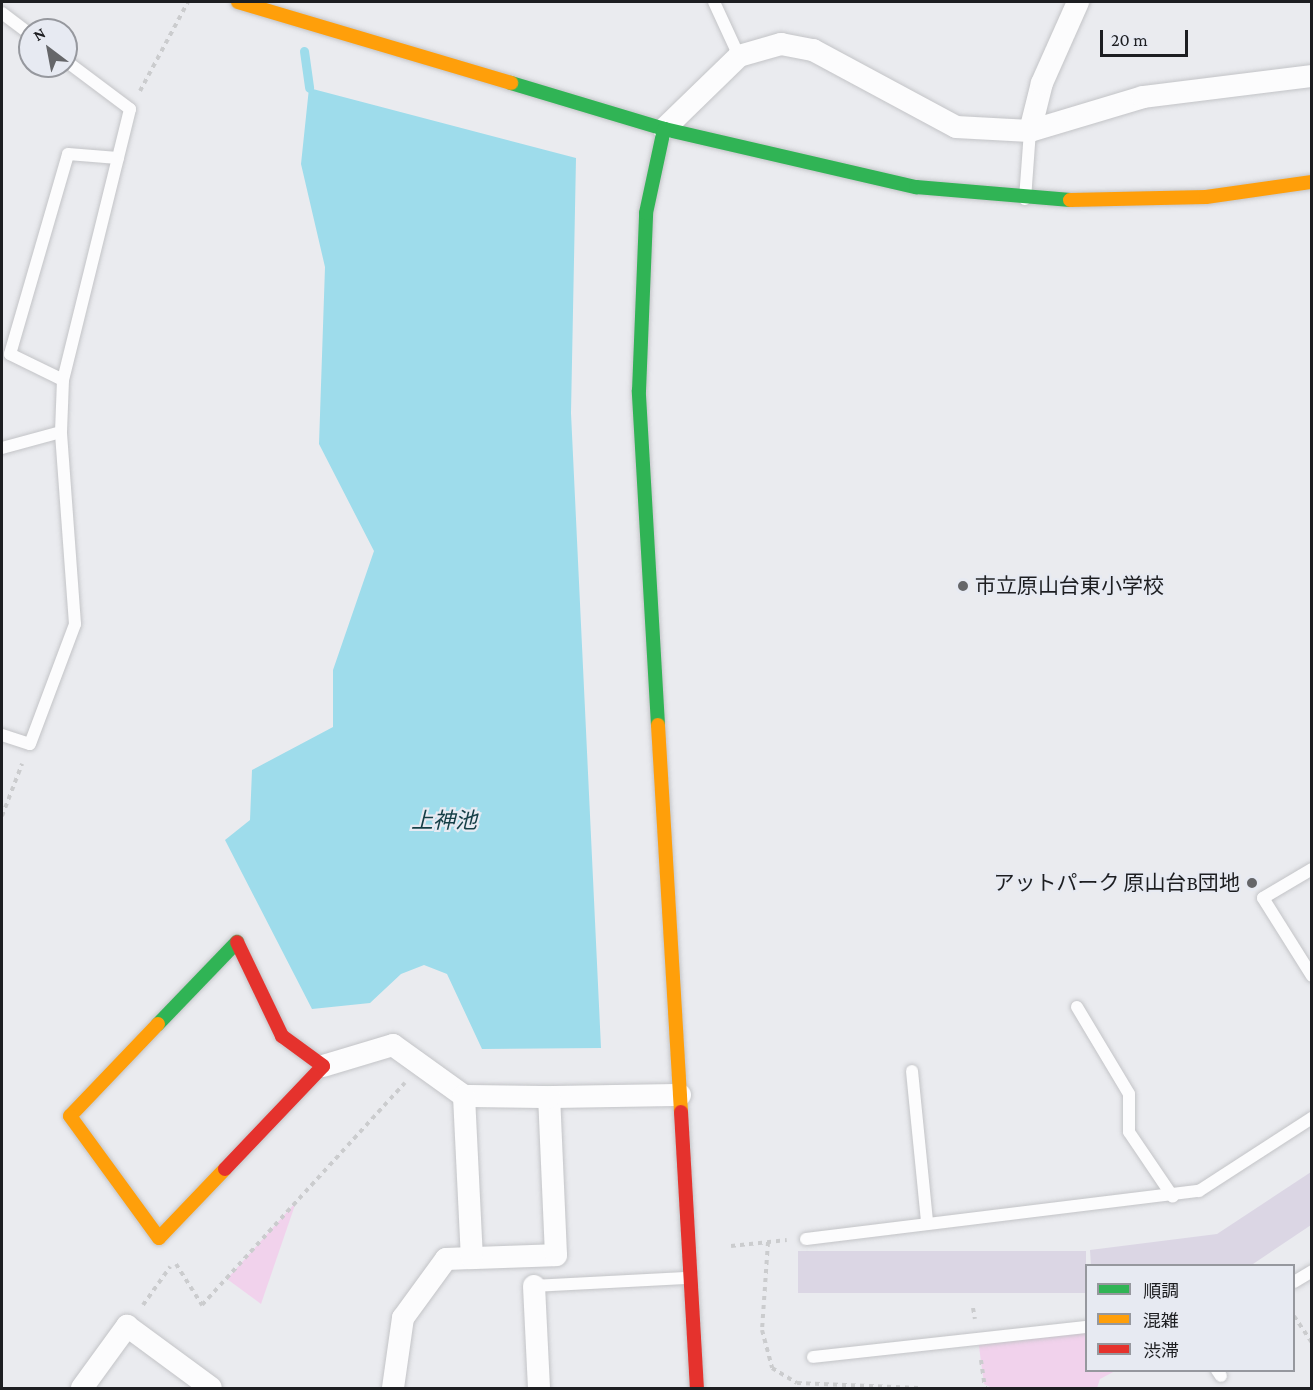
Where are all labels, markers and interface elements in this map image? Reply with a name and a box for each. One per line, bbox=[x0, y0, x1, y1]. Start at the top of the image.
north arrow bbox=[18, 18, 78, 78]
scale bar bbox=[1103, 18, 1192, 56]
text: N bbox=[30, 24, 48, 44]
text: 20 m bbox=[1111, 30, 1148, 50]
place label: 市立原山台東小学校 bbox=[975, 573, 1164, 599]
marker: 市立原山台東小学校 bbox=[956, 579, 970, 593]
water label: 上神池 bbox=[411, 808, 477, 834]
place label: アットパーク 原山台B団地 bbox=[994, 870, 1240, 896]
marker: アットパーク 原山台B団地 bbox=[1245, 876, 1259, 890]
legend bbox=[1085, 1264, 1295, 1372]
text: 順調 bbox=[1143, 1281, 1179, 1301]
text: 混雑 bbox=[1143, 1311, 1179, 1331]
text: 渋滞 bbox=[1143, 1341, 1179, 1361]

